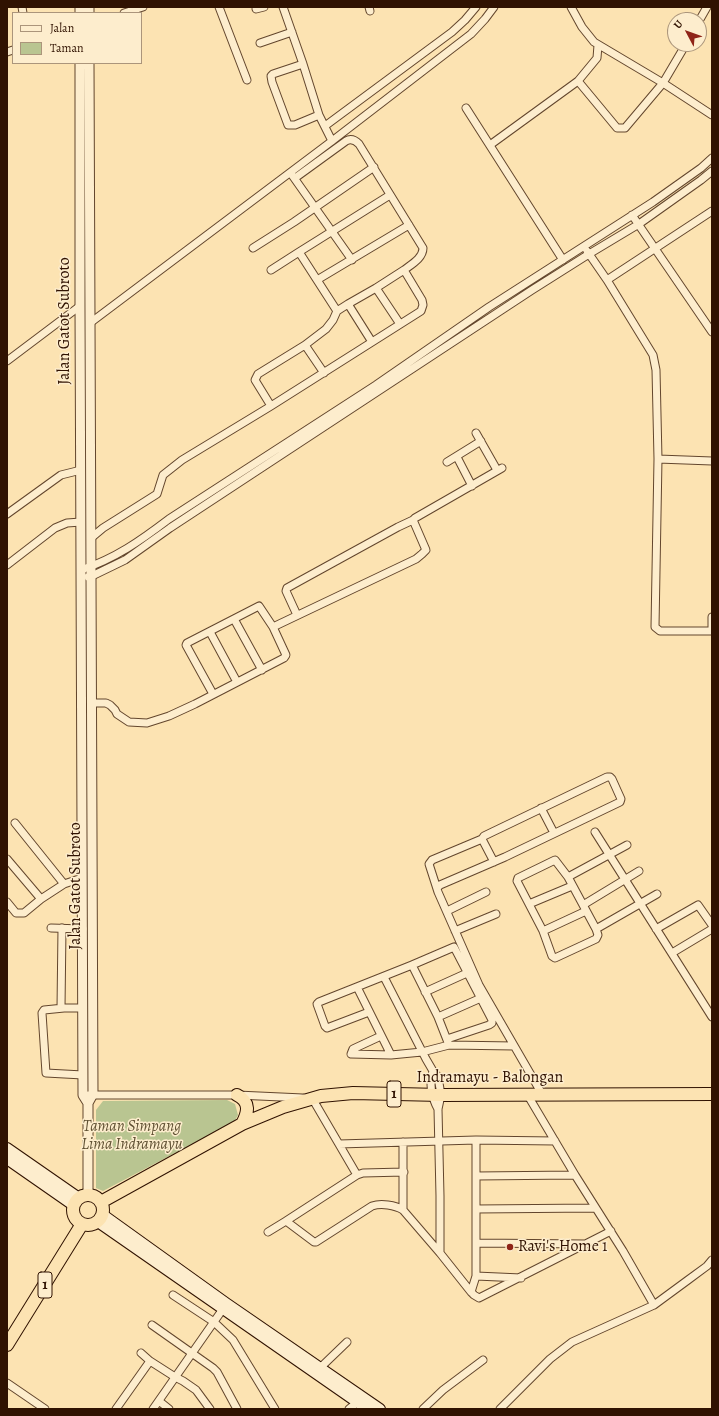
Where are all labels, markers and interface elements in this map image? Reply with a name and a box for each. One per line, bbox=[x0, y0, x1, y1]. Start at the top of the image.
legend bbox=[12, 12, 142, 64]
north arrow bbox=[667, 12, 707, 52]
text: U bbox=[670, 17, 686, 32]
text: Jalan bbox=[50, 20, 74, 36]
text: Taman bbox=[50, 40, 84, 56]
street label: Jalan Gatot Subroto bbox=[55, 257, 75, 385]
street label: Jalan Gatot Subroto bbox=[66, 822, 86, 950]
street label: Indramayu - Balongan bbox=[417, 1068, 563, 1088]
road number: 1 bbox=[387, 1081, 401, 1107]
park label: Taman Simpang Lima Indramayu bbox=[81, 1117, 183, 1155]
place label: Ravi's Home 1 bbox=[518, 1237, 607, 1257]
marker: Ravi's Home 1 bbox=[505, 1242, 515, 1252]
road number: 1 bbox=[38, 1272, 52, 1298]

